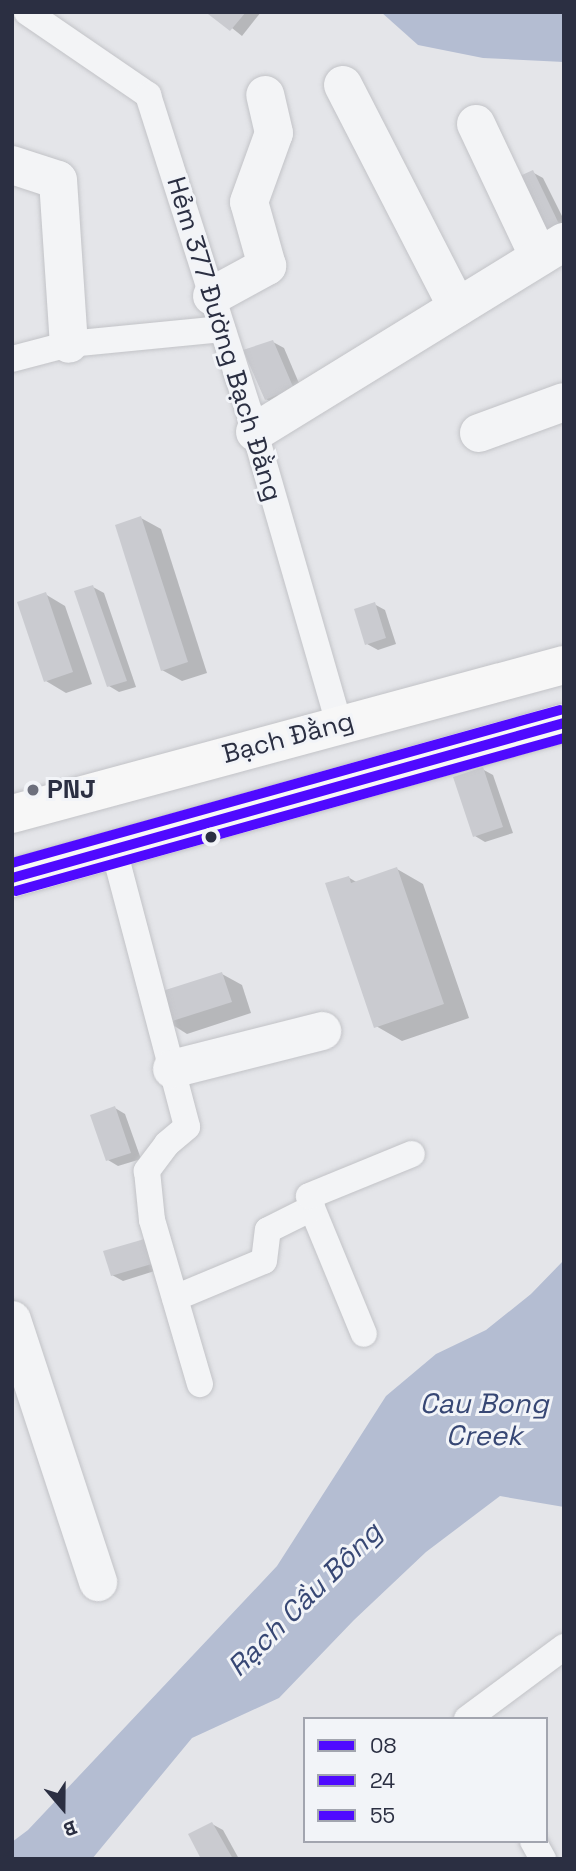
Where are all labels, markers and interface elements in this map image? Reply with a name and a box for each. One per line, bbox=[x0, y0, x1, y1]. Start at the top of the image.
street label: Hẻm 377 Đường Bạch Đằng bbox=[160, 173, 288, 505]
street label: Bạch Đằng bbox=[219, 705, 357, 771]
place label: PNJ bbox=[47, 774, 96, 806]
marker: PNJ bbox=[25, 782, 41, 798]
unlabelled marker bbox=[204, 830, 218, 844]
water label: Cau Bong Creek bbox=[419, 1386, 549, 1452]
water label: Rạch Cầu Bông bbox=[220, 1515, 388, 1683]
legend bbox=[303, 1717, 548, 1843]
text: 08 bbox=[370, 1732, 397, 1759]
text: 24 bbox=[370, 1767, 395, 1794]
north arrow bbox=[28, 1773, 98, 1843]
text: 55 bbox=[370, 1802, 395, 1829]
text: B bbox=[60, 1814, 81, 1842]

